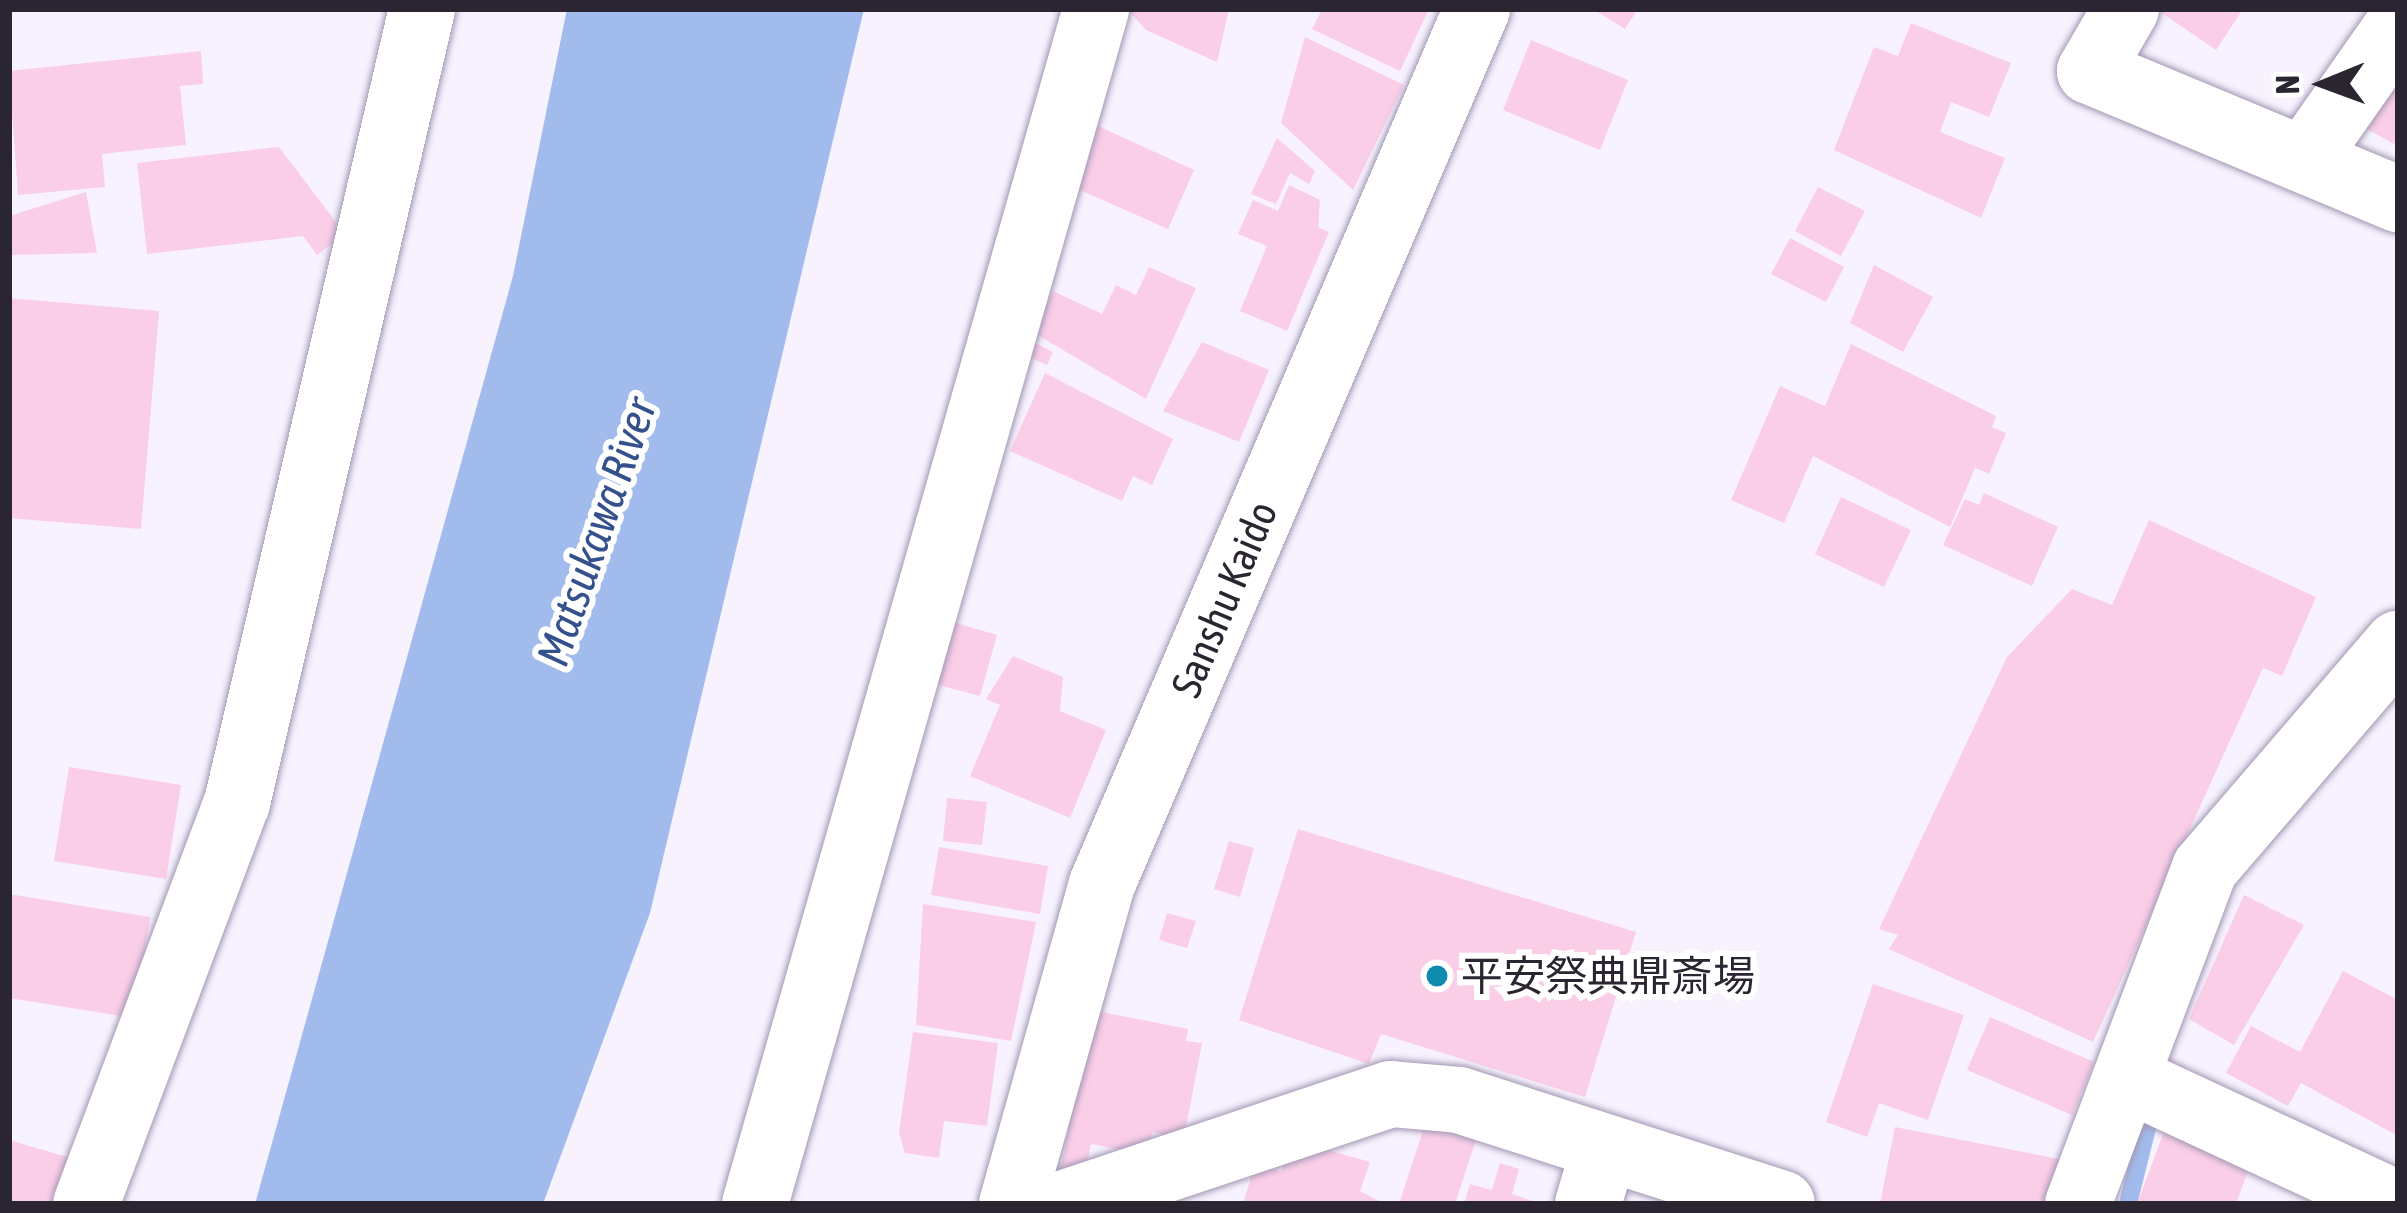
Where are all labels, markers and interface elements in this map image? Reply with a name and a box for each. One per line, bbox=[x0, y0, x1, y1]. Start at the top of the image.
north arrow bbox=[2263, 24, 2383, 144]
text: N bbox=[2268, 75, 2306, 95]
water label: Matsukawa River bbox=[526, 391, 668, 673]
street label: Sanshu Kaido bbox=[1160, 494, 1288, 704]
place label: 平安祭典鼎斎場 bbox=[1461, 951, 1755, 1001]
marker: 平安祭典鼎斎場 bbox=[1424, 963, 1450, 989]

